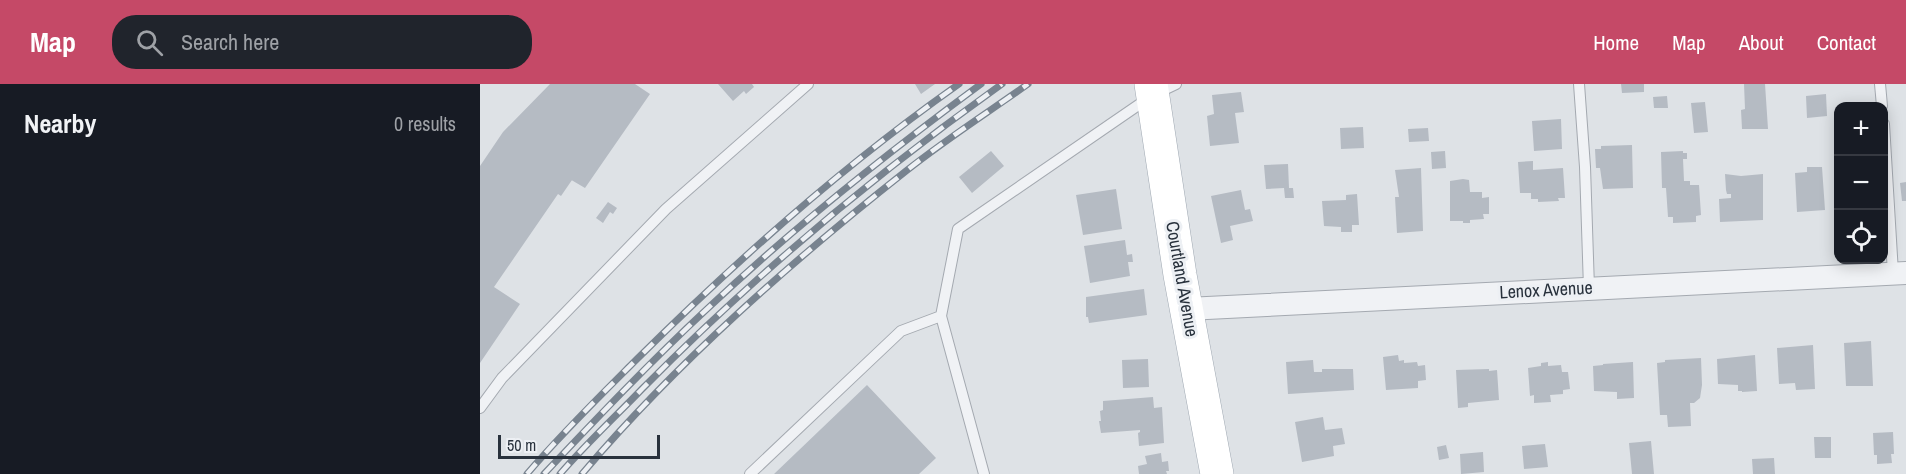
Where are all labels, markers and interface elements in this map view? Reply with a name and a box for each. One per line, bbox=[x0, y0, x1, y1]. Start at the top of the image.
search box bbox=[112, 15, 532, 69]
text: Map bbox=[30, 23, 76, 61]
icon: search bbox=[133, 26, 166, 59]
text: Search here bbox=[181, 27, 279, 57]
text: Home bbox=[1593, 28, 1639, 57]
text: Map bbox=[1672, 28, 1706, 57]
text: About bbox=[1739, 28, 1784, 57]
text: Contact bbox=[1817, 28, 1876, 57]
map controls bbox=[1834, 102, 1888, 264]
button: + bbox=[1834, 102, 1888, 156]
text: Nearby bbox=[24, 106, 96, 141]
text: 0 results bbox=[394, 110, 456, 137]
button: − bbox=[1834, 156, 1888, 210]
button: locate bbox=[1834, 210, 1888, 264]
street label: Courtland Avenue bbox=[1160, 219, 1205, 339]
street label: Lenox Avenue bbox=[1499, 275, 1593, 304]
scale bar bbox=[498, 432, 660, 460]
text: 50 m bbox=[507, 434, 536, 456]

